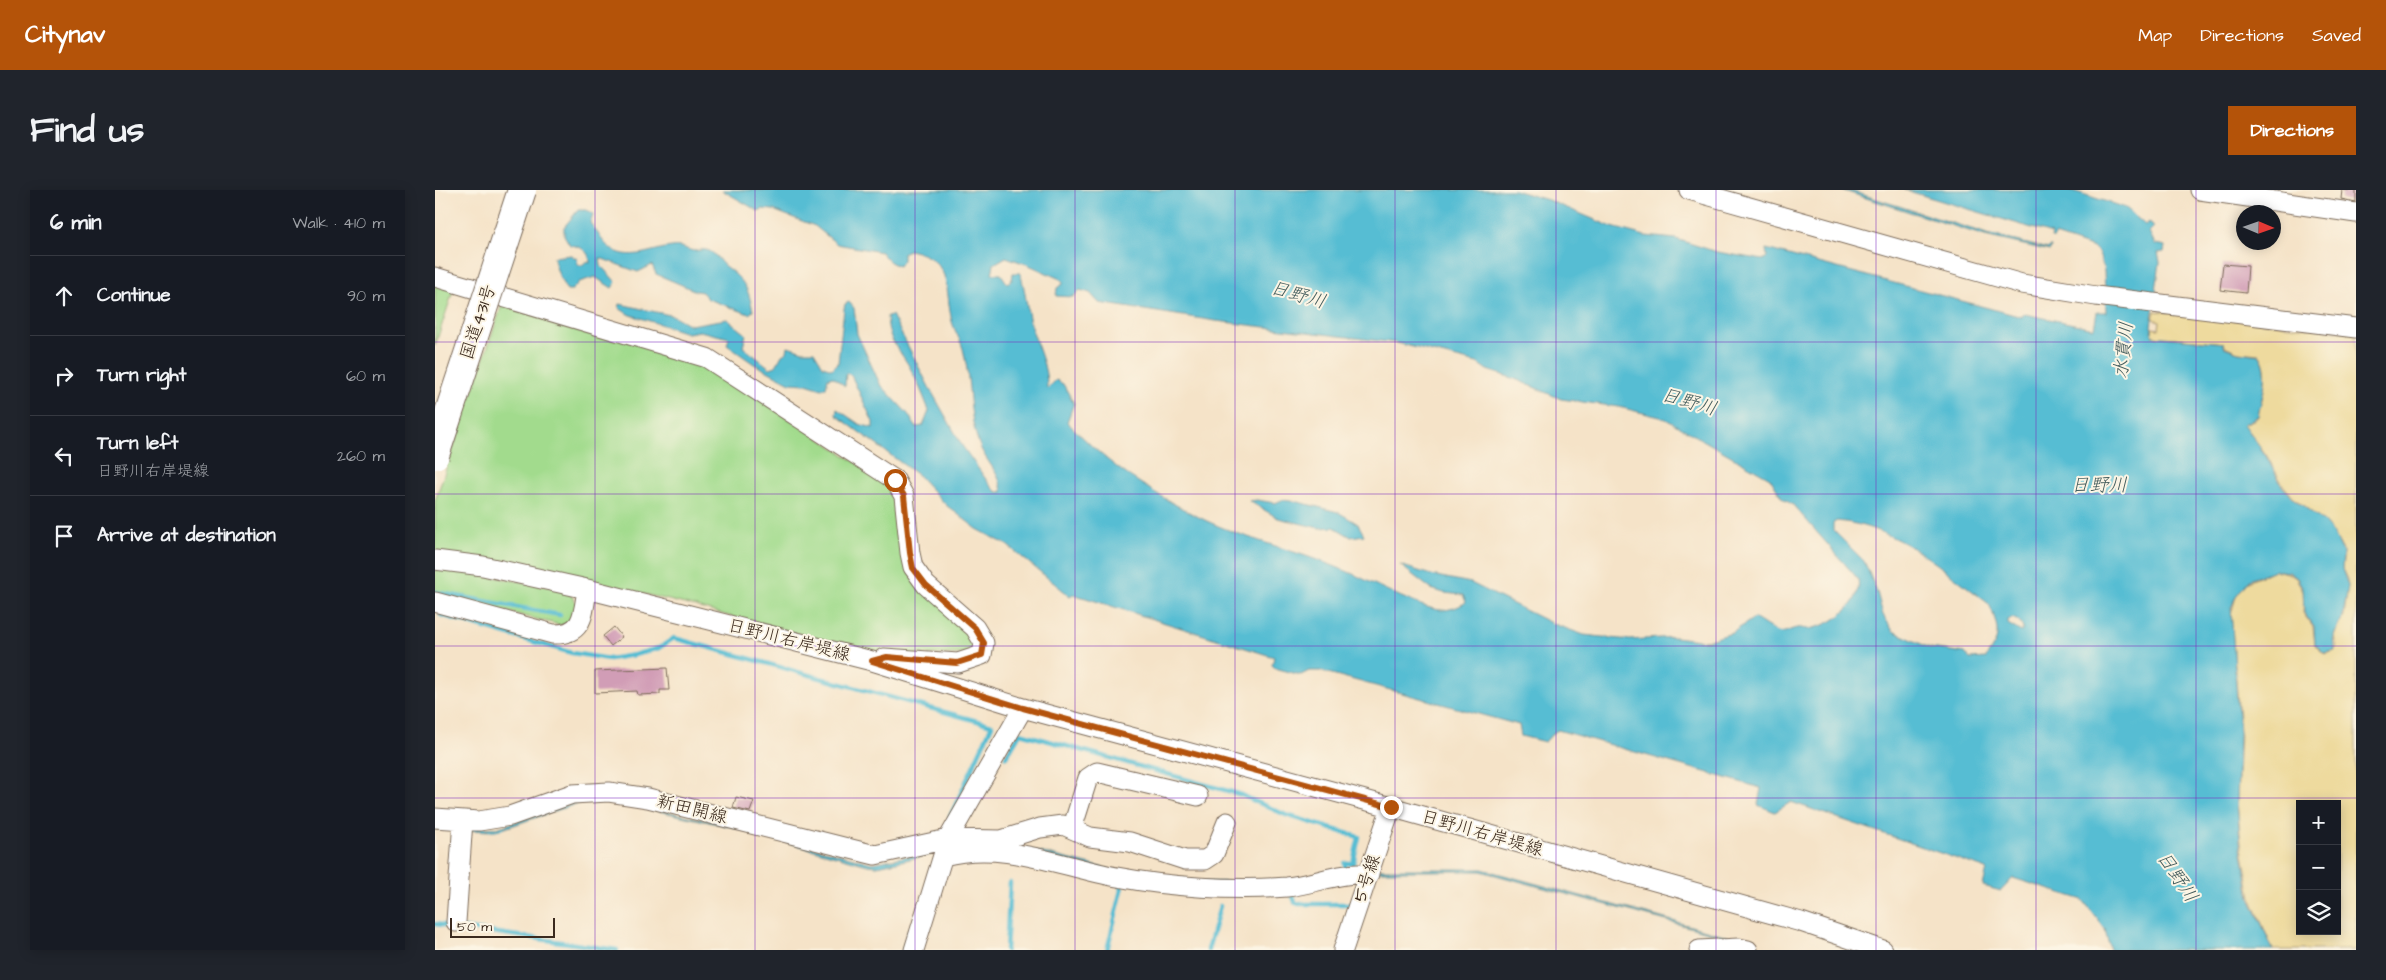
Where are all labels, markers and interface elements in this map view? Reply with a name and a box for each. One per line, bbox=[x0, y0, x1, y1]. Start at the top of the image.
text: Citynav bbox=[25, 18, 105, 52]
text: Map bbox=[2138, 23, 2172, 48]
text: Directions bbox=[2200, 23, 2284, 48]
text: Saved bbox=[2312, 23, 2361, 48]
text: Find us bbox=[30, 106, 144, 155]
button: Directions bbox=[2228, 106, 2356, 155]
north arrow bbox=[2236, 205, 2281, 250]
text: 6 min bbox=[50, 208, 102, 237]
text: Walk · 410 m bbox=[293, 212, 385, 234]
water label: 日野川 bbox=[1267, 274, 1329, 316]
street label: 国道431号 bbox=[454, 281, 502, 363]
icon: ahead bbox=[50, 282, 78, 310]
text: Continue bbox=[97, 282, 171, 309]
text: 90 m bbox=[347, 285, 385, 307]
water label: 水貫川 bbox=[2108, 320, 2140, 380]
icon: right bbox=[50, 362, 78, 390]
text: Turn right bbox=[97, 362, 186, 389]
text: 60 m bbox=[346, 365, 385, 387]
water label: 日野川 bbox=[1658, 381, 1720, 423]
text: Turn left bbox=[97, 430, 178, 457]
icon: left bbox=[50, 442, 78, 470]
text: 260 m bbox=[337, 445, 385, 467]
text: 日野川右岸堤線 bbox=[97, 460, 209, 482]
route start bbox=[884, 469, 907, 492]
water label: 日野川 bbox=[2070, 472, 2128, 499]
icon: arrive bbox=[50, 522, 78, 550]
text: Arrive at destination bbox=[97, 522, 276, 549]
street label: 日野川右岸堤線 bbox=[725, 613, 853, 667]
street label: 新田開線 bbox=[654, 788, 730, 830]
route end bbox=[1380, 796, 1403, 819]
map controls bbox=[2296, 800, 2341, 935]
button: + bbox=[2296, 800, 2341, 845]
street label: 日野川右岸堤線 bbox=[1418, 804, 1546, 862]
button: − bbox=[2296, 845, 2341, 890]
water label: 日野川 bbox=[2150, 846, 2204, 908]
street label: 5号線 bbox=[1348, 851, 1386, 905]
button: layers bbox=[2296, 890, 2341, 935]
scale bar bbox=[450, 915, 555, 938]
text: 50 m bbox=[457, 917, 492, 937]

